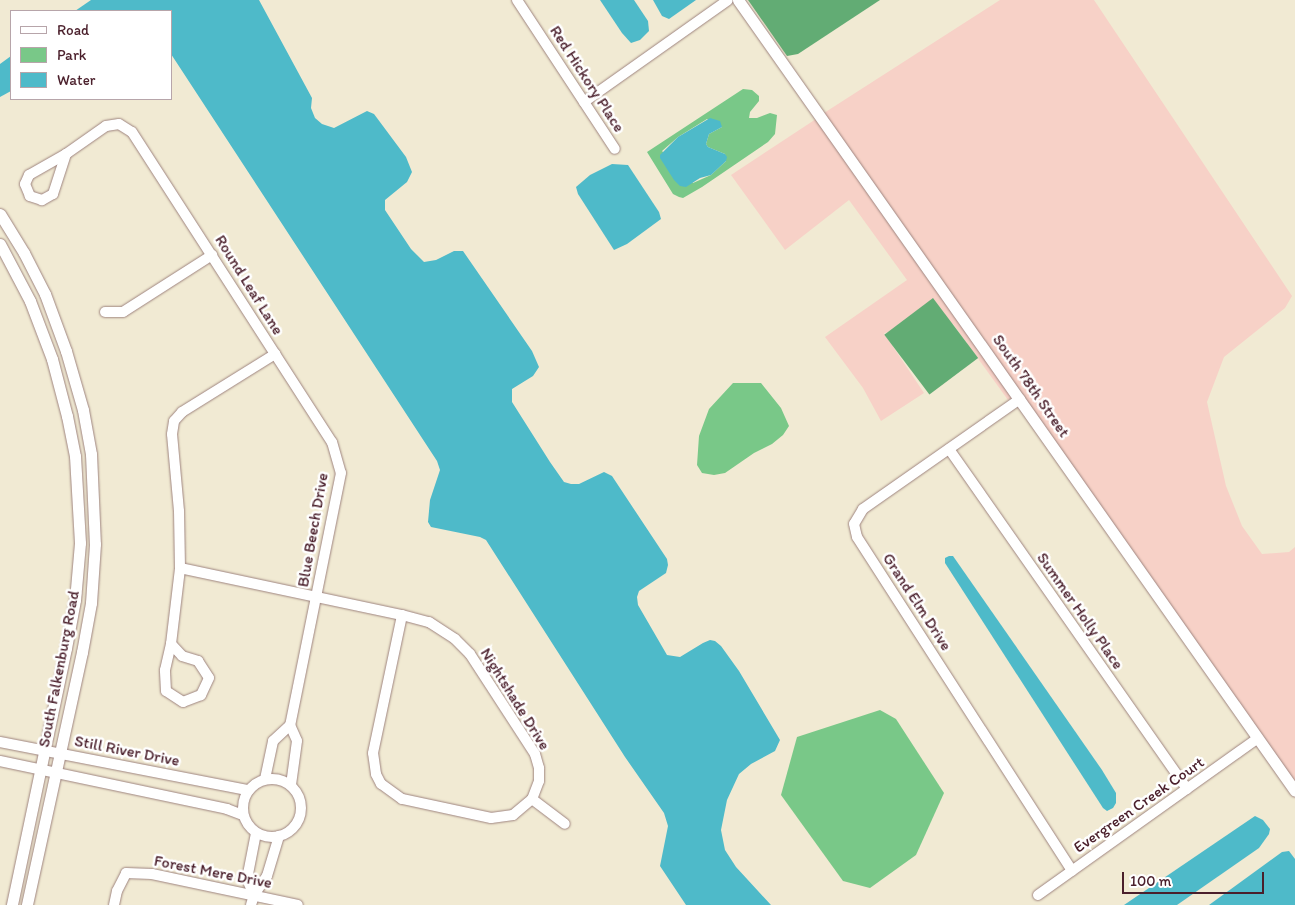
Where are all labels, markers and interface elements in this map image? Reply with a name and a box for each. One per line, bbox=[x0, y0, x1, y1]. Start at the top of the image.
legend bbox=[10, 10, 172, 100]
text: Road bbox=[57, 21, 89, 39]
street label: Red Hickory Place bbox=[545, 22, 629, 136]
text: Park bbox=[57, 46, 87, 64]
text: Water bbox=[57, 71, 95, 89]
street label: Round Leaf Lane bbox=[211, 232, 287, 338]
street label: South 78th Street bbox=[989, 331, 1073, 441]
street label: Blue Beech Drive bbox=[293, 471, 333, 589]
street label: Summer Holly Place bbox=[1033, 549, 1127, 673]
street label: Grand Elm Drive bbox=[878, 550, 956, 654]
street label: South Falkenburg Road bbox=[34, 589, 84, 749]
street label: Nightshade Drive bbox=[476, 645, 554, 753]
street label: Still River Drive bbox=[73, 731, 181, 771]
street label: Evergreen Creek Court bbox=[1070, 753, 1208, 857]
street label: Forest Mere Drive bbox=[152, 851, 274, 893]
scale bar bbox=[1125, 862, 1268, 894]
text: 100 m bbox=[1130, 872, 1171, 890]

